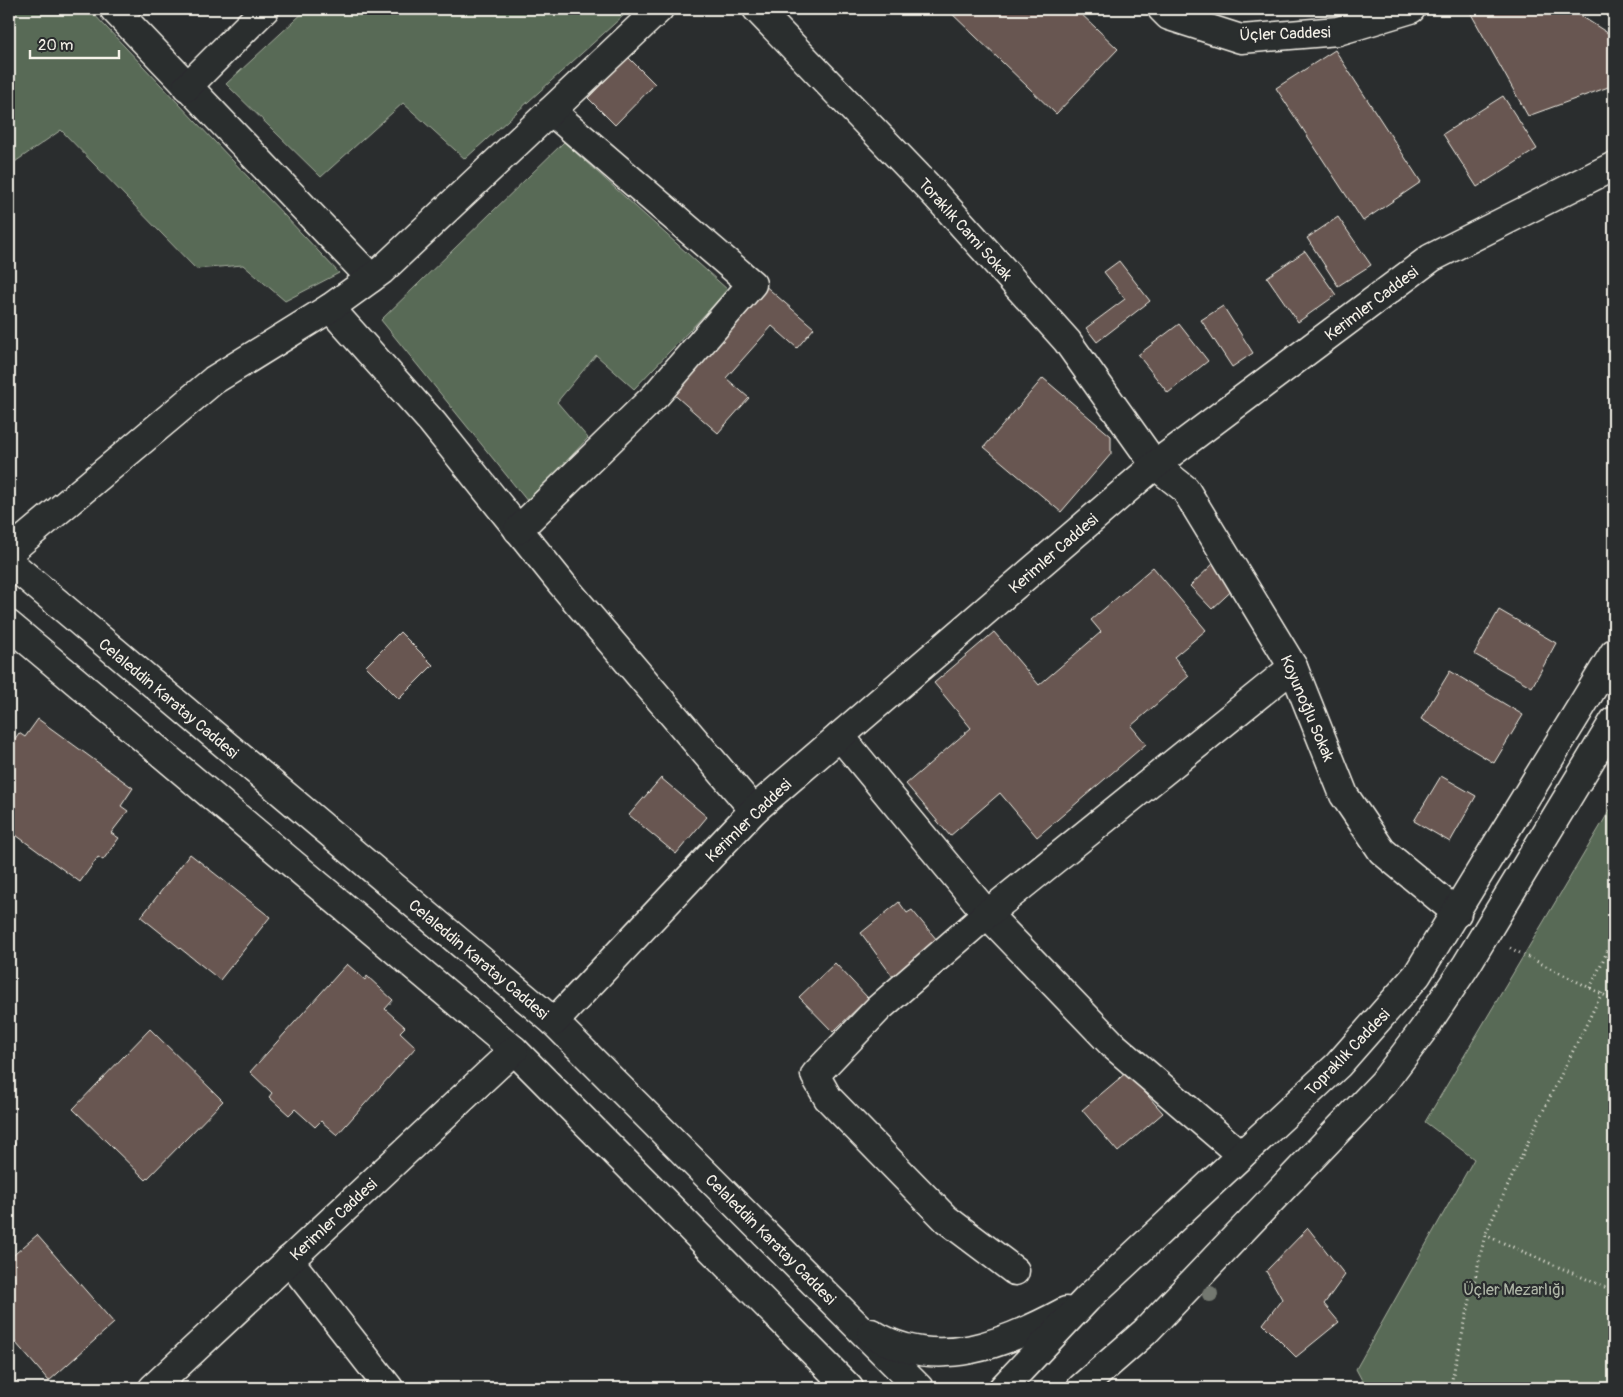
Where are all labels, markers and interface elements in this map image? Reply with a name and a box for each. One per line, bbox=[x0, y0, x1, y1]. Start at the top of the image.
street label: Üçler Caddesi bbox=[1239, 22, 1331, 46]
scale bar bbox=[30, 28, 119, 60]
text: 20 m bbox=[38, 36, 73, 55]
street label: Toraklık Cami Sokak bbox=[914, 174, 1017, 285]
street label: Kerimler Caddesi bbox=[1321, 262, 1422, 345]
street label: Kerimler Caddesi bbox=[1005, 509, 1103, 598]
street label: Celaleddin Karatay Caddesi bbox=[94, 634, 243, 763]
street label: Koyunoğlu Sokak bbox=[1276, 652, 1339, 765]
street label: Kerimler Caddesi bbox=[702, 775, 796, 867]
street label: Celaleddin Karatay Caddesi bbox=[404, 895, 553, 1024]
street label: Topraklık Caddesi bbox=[1301, 1005, 1394, 1100]
street label: Celaleddin Karatay Caddesi bbox=[701, 1170, 840, 1309]
street label: Kerimler Caddesi bbox=[286, 1174, 382, 1265]
park label: Üçler Mezarlığı bbox=[1463, 1280, 1565, 1300]

